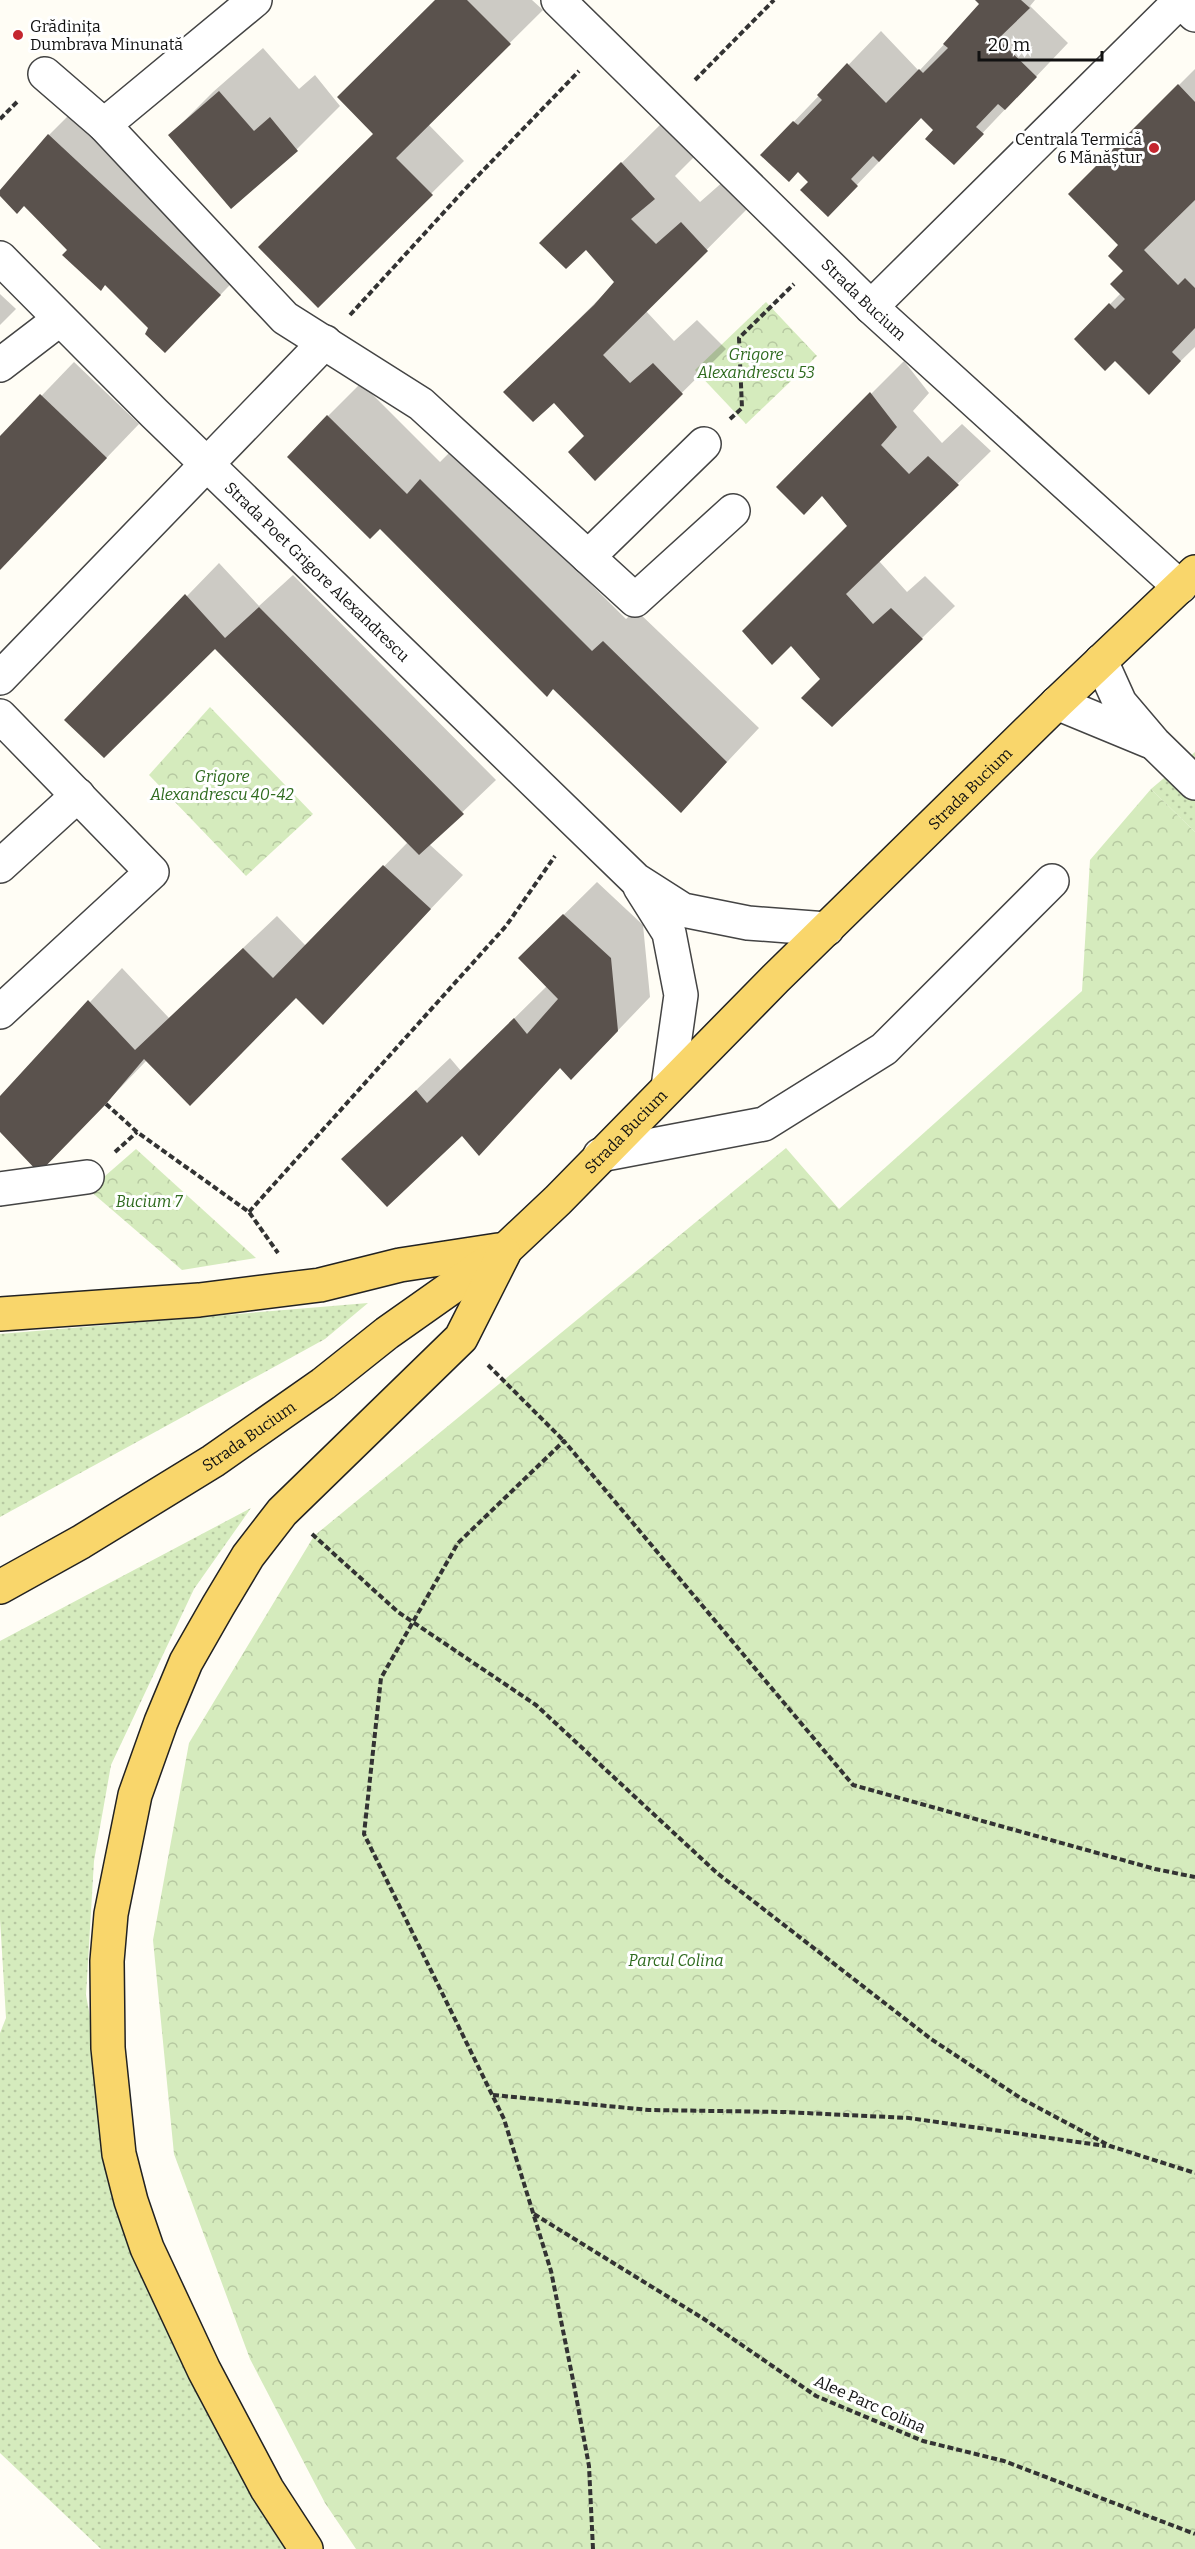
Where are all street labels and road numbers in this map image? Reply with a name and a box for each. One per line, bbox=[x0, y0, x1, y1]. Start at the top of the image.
street label: Strada Bucium bbox=[818, 254, 910, 344]
street label: Strada Poet Grigore Alexandrescu bbox=[221, 478, 414, 665]
street label: Strada Bucium bbox=[924, 743, 1016, 834]
street label: Strada Bucium bbox=[580, 1086, 671, 1177]
street label: Strada Bucium bbox=[198, 1397, 299, 1475]
street label: Alee Parc Colina bbox=[811, 2371, 929, 2437]

